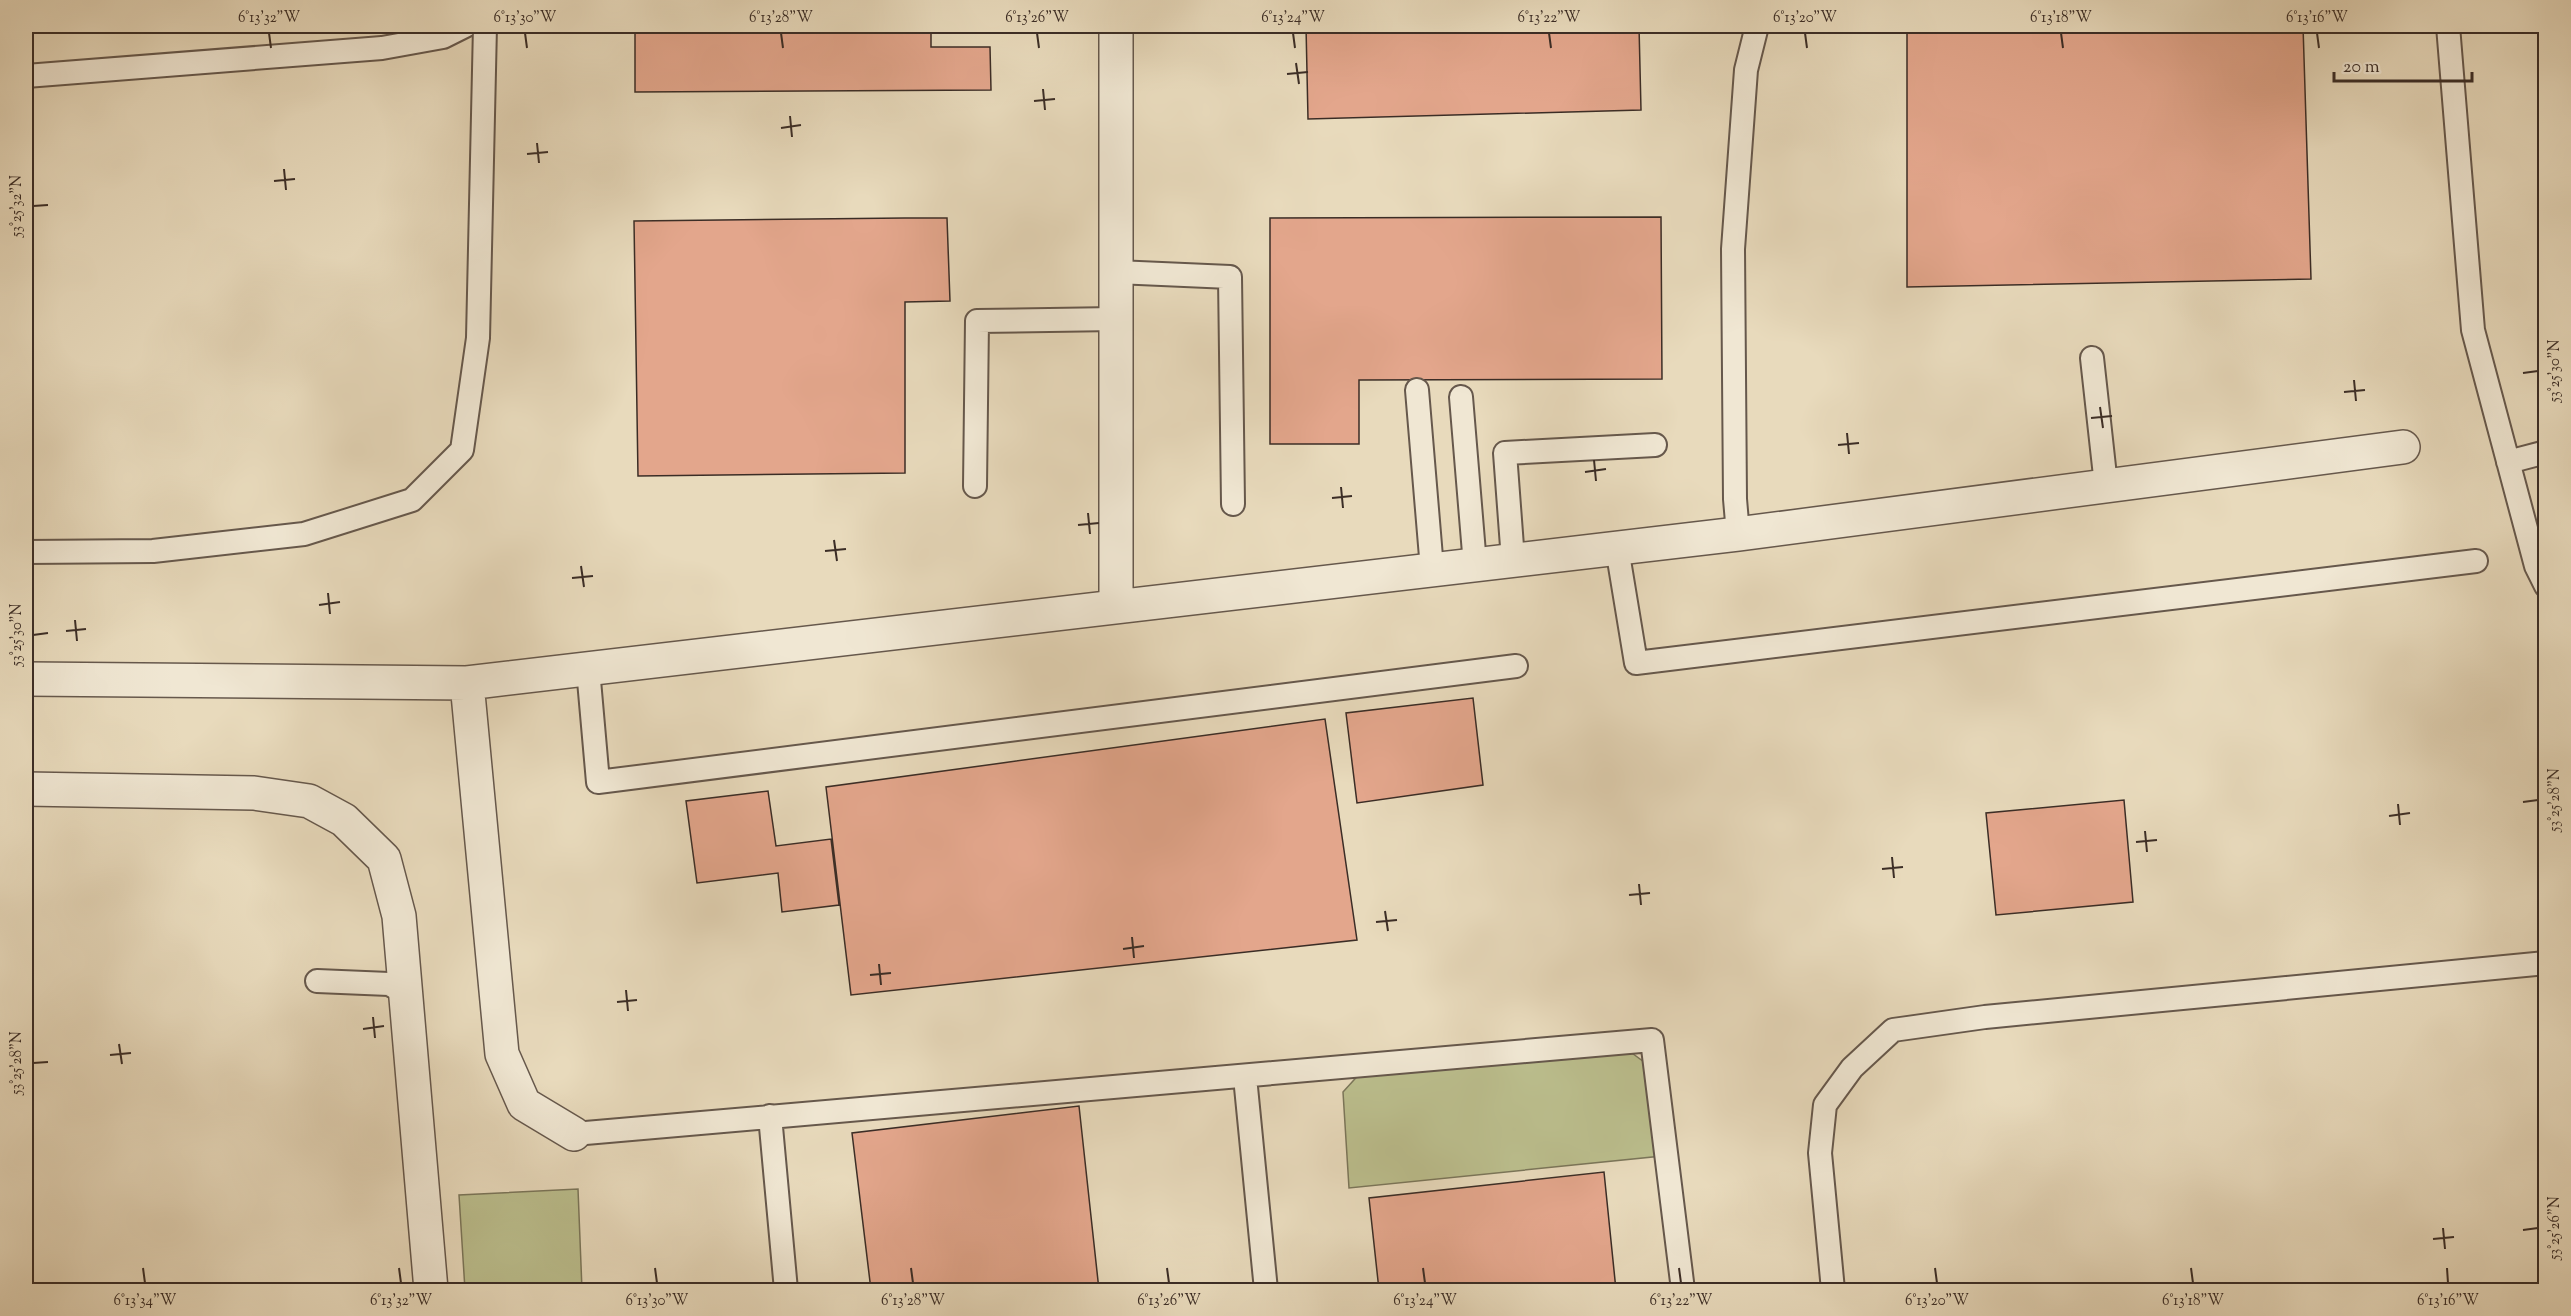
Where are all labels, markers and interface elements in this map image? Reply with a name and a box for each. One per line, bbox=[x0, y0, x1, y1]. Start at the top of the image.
text: 6°13'32"W bbox=[238, 8, 300, 29]
text: 6°13'30"W bbox=[494, 8, 557, 29]
text: 6°13'28"W bbox=[749, 8, 813, 29]
text: 6°13'26"W bbox=[1005, 8, 1069, 29]
text: 6°13'24"W bbox=[1261, 8, 1325, 29]
text: 6°13'22"W bbox=[1517, 8, 1581, 29]
text: 6°13'20"W bbox=[1773, 8, 1837, 29]
text: 6°13'18"W bbox=[2030, 8, 2092, 29]
text: 6°13'16"W bbox=[2286, 8, 2348, 29]
scale bar bbox=[2334, 45, 2472, 83]
text: 20 m bbox=[2343, 55, 2380, 81]
text: 53°25'32"N bbox=[7, 175, 28, 238]
text: 53°25'30"N bbox=[2545, 340, 2566, 403]
text: 53°25'30"N bbox=[7, 604, 28, 667]
text: 53°25'28"N bbox=[2545, 768, 2566, 833]
text: 53°25'28"N bbox=[7, 1031, 28, 1096]
text: 53°25'26"N bbox=[2545, 1196, 2566, 1261]
text: 6°13'34"W bbox=[114, 1291, 177, 1312]
text: 6°13'32"W bbox=[370, 1291, 432, 1312]
text: 6°13'30"W bbox=[626, 1291, 689, 1312]
text: 6°13'28"W bbox=[881, 1291, 945, 1312]
text: 6°13'26"W bbox=[1137, 1291, 1201, 1312]
text: 6°13'24"W bbox=[1393, 1291, 1457, 1312]
text: 6°13'22"W bbox=[1649, 1291, 1713, 1312]
text: 6°13'20"W bbox=[1905, 1291, 1969, 1312]
text: 6°13'18"W bbox=[2162, 1291, 2224, 1312]
text: 6°13'16"W bbox=[2417, 1291, 2479, 1312]

